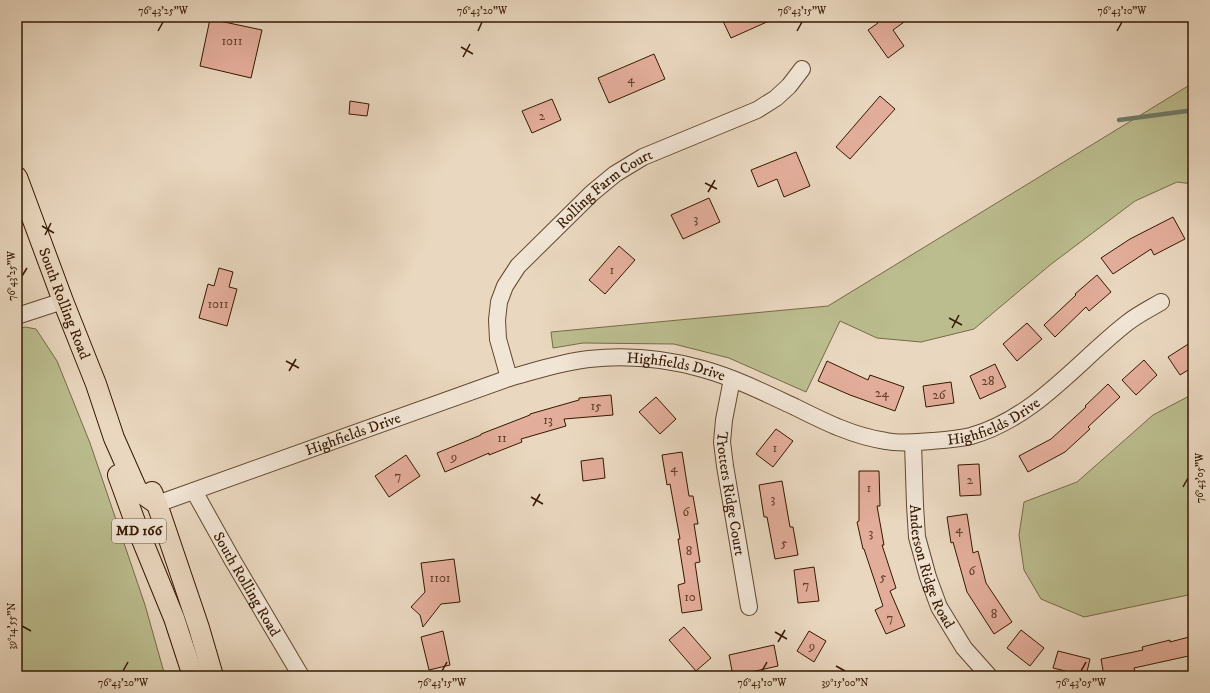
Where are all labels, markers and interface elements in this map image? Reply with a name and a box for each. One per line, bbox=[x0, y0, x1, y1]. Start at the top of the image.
text: 76°43'25"W bbox=[138, 5, 189, 17]
text: 76°43'20"W bbox=[457, 5, 508, 17]
text: 76°43'15"W bbox=[778, 5, 827, 17]
text: 76°43'10"W bbox=[1098, 5, 1147, 17]
house number: 1011 bbox=[221, 33, 243, 49]
house number: 4 bbox=[627, 71, 635, 87]
house number: 2 bbox=[539, 108, 546, 124]
street label: Rolling Farm Court bbox=[552, 145, 655, 233]
house number: 3 bbox=[694, 211, 699, 227]
street label: South Rolling Road bbox=[35, 245, 95, 362]
text: 76°43'25"W bbox=[6, 250, 18, 301]
house number: 1 bbox=[610, 262, 615, 278]
house number: 1011 bbox=[207, 296, 229, 312]
street label: Highfields Drive bbox=[626, 348, 728, 385]
house number: 28 bbox=[982, 373, 994, 389]
house number: 24 bbox=[875, 385, 889, 401]
house number: 26 bbox=[932, 387, 947, 403]
street label: Highfields Drive bbox=[946, 393, 1044, 449]
house number: 15 bbox=[590, 398, 602, 414]
street label: Highfields Drive bbox=[303, 408, 403, 460]
house number: 13 bbox=[543, 412, 553, 428]
house number: 11 bbox=[497, 430, 507, 446]
street label: Trotters Ridge Court bbox=[712, 431, 750, 557]
house number: 1 bbox=[773, 440, 778, 456]
house number: 9 bbox=[450, 449, 457, 465]
text: 76°43'05"W bbox=[1194, 452, 1206, 503]
house number: 4 bbox=[670, 460, 678, 476]
house number: 7 bbox=[395, 468, 402, 484]
house number: 2 bbox=[967, 472, 974, 488]
house number: 1 bbox=[867, 480, 872, 496]
house number: 3 bbox=[771, 491, 776, 507]
house number: 6 bbox=[683, 504, 691, 520]
street label: Anderson Ridge Road bbox=[905, 504, 959, 632]
road number: MD 166 bbox=[112, 519, 166, 543]
house number: 4 bbox=[955, 521, 963, 537]
house number: 3 bbox=[869, 525, 874, 541]
street label: South Rolling Road bbox=[209, 528, 285, 640]
house number: 5 bbox=[781, 535, 788, 551]
house number: 8 bbox=[686, 543, 692, 559]
house number: 6 bbox=[969, 563, 977, 579]
house number: 5 bbox=[880, 569, 887, 585]
house number: 1101 bbox=[429, 570, 451, 586]
house number: 7 bbox=[803, 577, 810, 593]
house number: 10 bbox=[684, 589, 696, 605]
text: 39°14'55"N bbox=[6, 602, 18, 650]
house number: 8 bbox=[991, 606, 997, 622]
house number: 7 bbox=[887, 610, 894, 626]
house number: 9 bbox=[808, 638, 815, 654]
text: 76°43'20"W bbox=[98, 677, 149, 689]
text: 76°43'15"W bbox=[418, 677, 467, 689]
text: 76°43'10"W bbox=[738, 677, 787, 689]
text: 39°15'00"N bbox=[822, 677, 869, 689]
text: 76°43'05"W bbox=[1056, 677, 1107, 689]

